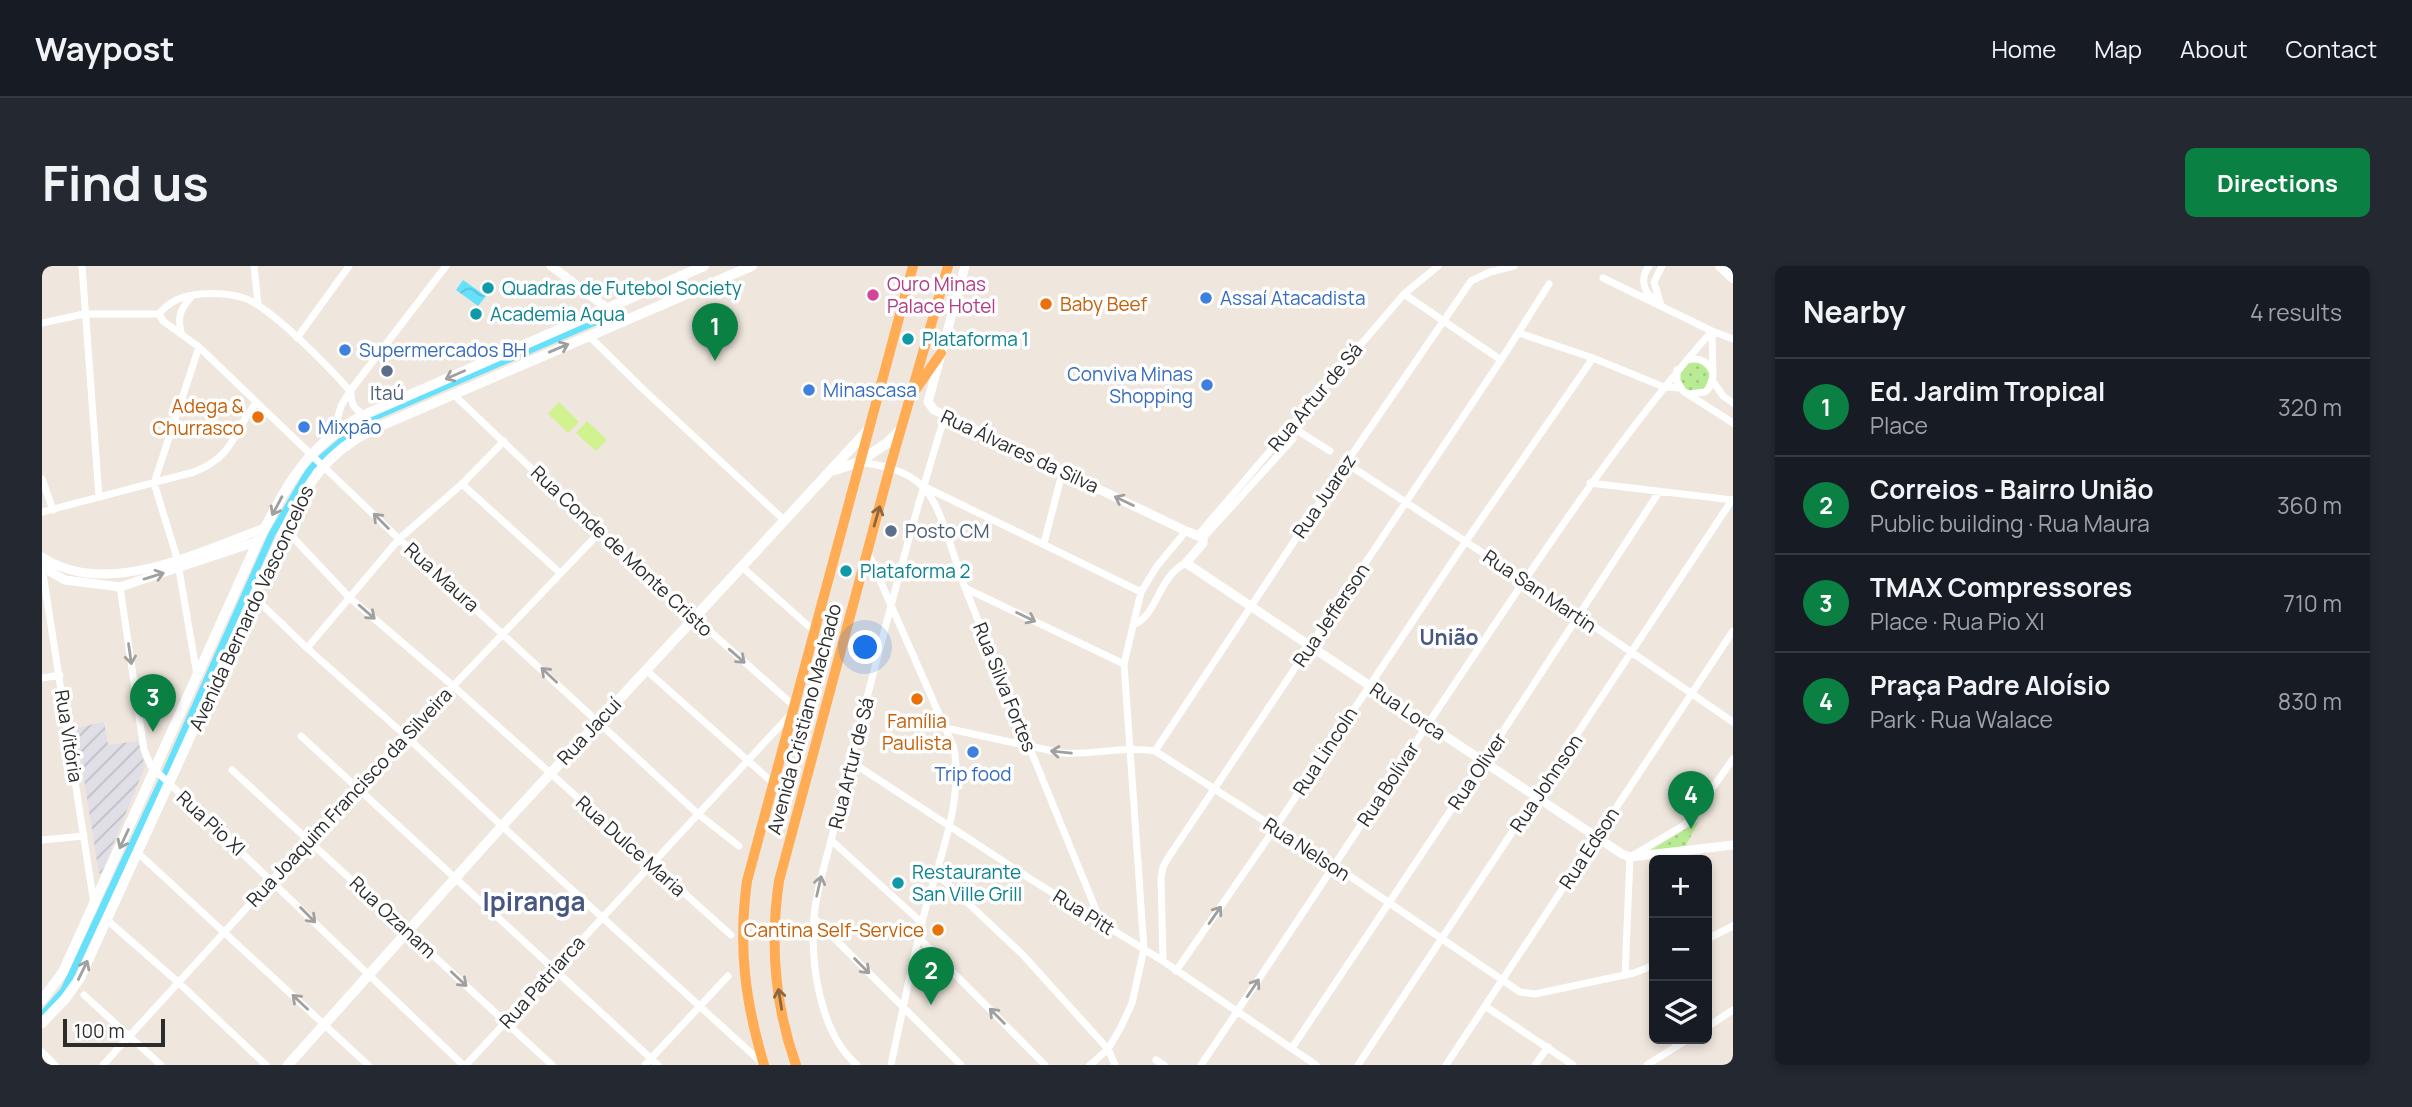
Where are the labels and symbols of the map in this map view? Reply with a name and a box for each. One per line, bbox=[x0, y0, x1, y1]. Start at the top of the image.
place label: Ouro Minas Palace Hotel bbox=[887, 271, 996, 319]
place label: Quadras de Futebol Society bbox=[502, 275, 742, 301]
marker: Quadras de Futebol Society bbox=[480, 280, 496, 296]
place label: Assaí Atacadista bbox=[1220, 285, 1365, 311]
marker: Ouro Minas Palace Hotel bbox=[865, 287, 881, 303]
marker: Assaí Atacadista bbox=[1198, 290, 1214, 306]
place label: Baby Beef bbox=[1060, 291, 1148, 317]
marker: Baby Beef bbox=[1038, 296, 1054, 312]
place label: Academia Aqua bbox=[490, 301, 625, 327]
pin: 1 bbox=[692, 303, 738, 361]
marker: Academia Aqua bbox=[468, 306, 484, 322]
place label: Plataforma 1 bbox=[922, 326, 1029, 352]
marker: Plataforma 1 bbox=[900, 331, 916, 347]
place label: Supermercados BH bbox=[359, 337, 527, 363]
street label: Rua Artur de Sá bbox=[1262, 337, 1368, 457]
one-way arrow bbox=[548, 341, 569, 354]
marker: Supermercados BH bbox=[337, 342, 353, 358]
place label: Conviva Minas Shopping bbox=[1067, 361, 1193, 409]
marker: Itaú bbox=[379, 363, 395, 379]
one-way arrow bbox=[444, 369, 466, 382]
place label: Minascasa bbox=[823, 377, 917, 403]
marker: Conviva Minas Shopping bbox=[1199, 377, 1215, 393]
place label: Itaú bbox=[370, 380, 404, 406]
marker: Minascasa bbox=[801, 382, 817, 398]
place label: Adega & Churrasco bbox=[153, 393, 245, 441]
street label: Rua Álvares da Silva bbox=[937, 403, 1103, 499]
marker: Adega & Churrasco bbox=[250, 409, 266, 425]
place label: Mixpão bbox=[318, 414, 381, 440]
marker: Mixpão bbox=[296, 419, 312, 435]
street label: Rua Juarez bbox=[1286, 449, 1362, 543]
street label: Rua Conde de Monte Cristo bbox=[525, 460, 719, 642]
street label: Avenida Bernardo Vasconcelos bbox=[183, 481, 319, 735]
one-way arrow bbox=[1114, 493, 1135, 507]
one-way arrow bbox=[269, 495, 283, 515]
one-way arrow bbox=[872, 505, 885, 527]
one-way arrow bbox=[373, 513, 390, 530]
place label: Posto CM bbox=[905, 518, 989, 544]
marker: Posto CM bbox=[883, 523, 899, 539]
street label: Rua Maura bbox=[399, 536, 485, 618]
street label: Rua San Martin bbox=[1478, 543, 1602, 639]
place label: Plataforma 2 bbox=[860, 558, 970, 584]
street label: Rua Jefferson bbox=[1287, 558, 1375, 672]
marker: Plataforma 2 bbox=[838, 563, 854, 579]
one-way arrow bbox=[143, 569, 165, 582]
street label: Avenida Cristiano Machado bbox=[761, 601, 847, 837]
one-way arrow bbox=[358, 604, 376, 620]
one-way arrow bbox=[1015, 611, 1036, 624]
street label: Rua Silva Fortes bbox=[967, 618, 1043, 756]
district label: União bbox=[1419, 623, 1479, 651]
your location bbox=[848, 630, 882, 664]
one-way arrow bbox=[124, 642, 137, 665]
one-way arrow bbox=[728, 648, 746, 664]
one-way arrow bbox=[540, 666, 557, 683]
pin: 3 bbox=[130, 674, 176, 732]
street label: Rua Lorca bbox=[1365, 676, 1451, 746]
street label: Rua Joaquim Francisco da Silveira bbox=[240, 682, 458, 912]
street label: Rua Vitória bbox=[49, 688, 89, 784]
marker: Família Paulista bbox=[909, 691, 925, 707]
street label: Rua Jacuí bbox=[551, 692, 627, 770]
street label: Rua Artur de Sá bbox=[822, 695, 880, 831]
street label: Rua Lincoln bbox=[1287, 702, 1363, 800]
place label: Família Paulista bbox=[882, 708, 952, 756]
street label: Rua Oliver bbox=[1442, 727, 1512, 815]
street label: Rua Johnson bbox=[1504, 729, 1588, 837]
street label: Rua Bolívar bbox=[1351, 737, 1425, 831]
marker: Trip food bbox=[965, 744, 981, 760]
one-way arrow bbox=[1050, 746, 1073, 759]
place label: Trip food bbox=[935, 761, 1011, 787]
pin: 4 bbox=[1668, 771, 1714, 829]
street label: Rua Pio XI bbox=[171, 785, 251, 861]
street label: Rua Dulce Maria bbox=[570, 790, 692, 902]
street label: Rua Edson bbox=[1553, 802, 1625, 894]
street label: Rua Nelson bbox=[1259, 811, 1355, 887]
one-way arrow bbox=[117, 828, 130, 849]
place label: Restaurante San Ville Grill bbox=[912, 859, 1022, 907]
street label: Rua Ozanam bbox=[344, 870, 442, 964]
one-way arrow bbox=[813, 875, 827, 898]
marker: Restaurante San Ville Grill bbox=[890, 875, 906, 891]
district label: Ipiranga bbox=[483, 883, 585, 919]
street label: Rua Pitt bbox=[1048, 883, 1120, 941]
one-way arrow bbox=[299, 906, 316, 923]
one-way arrow bbox=[1208, 906, 1222, 925]
place label: Cantina Self-Service bbox=[744, 917, 924, 943]
marker: Cantina Self-Service bbox=[930, 922, 946, 938]
street label: Rua Patriarca bbox=[493, 930, 591, 1034]
pin: 2 bbox=[908, 947, 954, 1005]
one-way arrow bbox=[853, 957, 870, 974]
one-way arrow bbox=[77, 960, 91, 981]
one-way arrow bbox=[450, 970, 467, 987]
one-way arrow bbox=[1246, 979, 1260, 998]
one-way arrow bbox=[773, 988, 786, 1011]
one-way arrow bbox=[292, 994, 309, 1011]
one-way arrow bbox=[988, 1008, 1005, 1025]
scale bar bbox=[63, 1016, 164, 1048]

